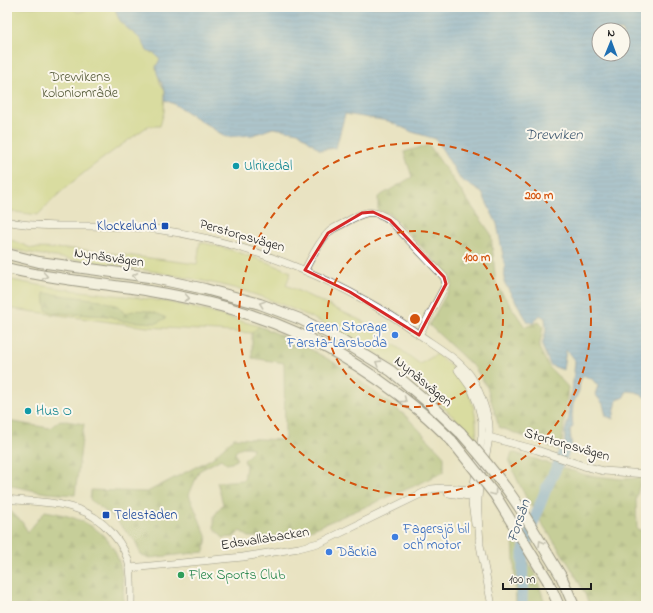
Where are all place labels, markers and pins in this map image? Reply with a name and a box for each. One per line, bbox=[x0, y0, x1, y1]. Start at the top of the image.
place label: Ulrikedal bbox=[244, 156, 292, 177]
marker: Ulrikedal bbox=[231, 161, 241, 171]
place label: Klockelund bbox=[97, 216, 157, 237]
marker: Klockelund bbox=[160, 221, 170, 231]
centre of rings bbox=[408, 312, 422, 326]
place label: Green Storage Farsta-Larsboda bbox=[286, 317, 388, 354]
marker: Green Storage Farsta-Larsboda bbox=[390, 330, 400, 340]
place label: Hus O bbox=[36, 401, 72, 422]
marker: Hus O bbox=[23, 406, 33, 416]
place label: Telestaden bbox=[114, 505, 177, 526]
marker: Telestaden bbox=[101, 510, 111, 520]
place label: Fagersjö bil och motor bbox=[402, 519, 470, 556]
marker: Fagersjö bil och motor bbox=[390, 532, 400, 542]
place label: Däckia bbox=[336, 542, 377, 563]
marker: Däckia bbox=[324, 547, 334, 557]
place label: Flex Sports Club bbox=[188, 565, 286, 586]
marker: Flex Sports Club bbox=[176, 570, 186, 580]

